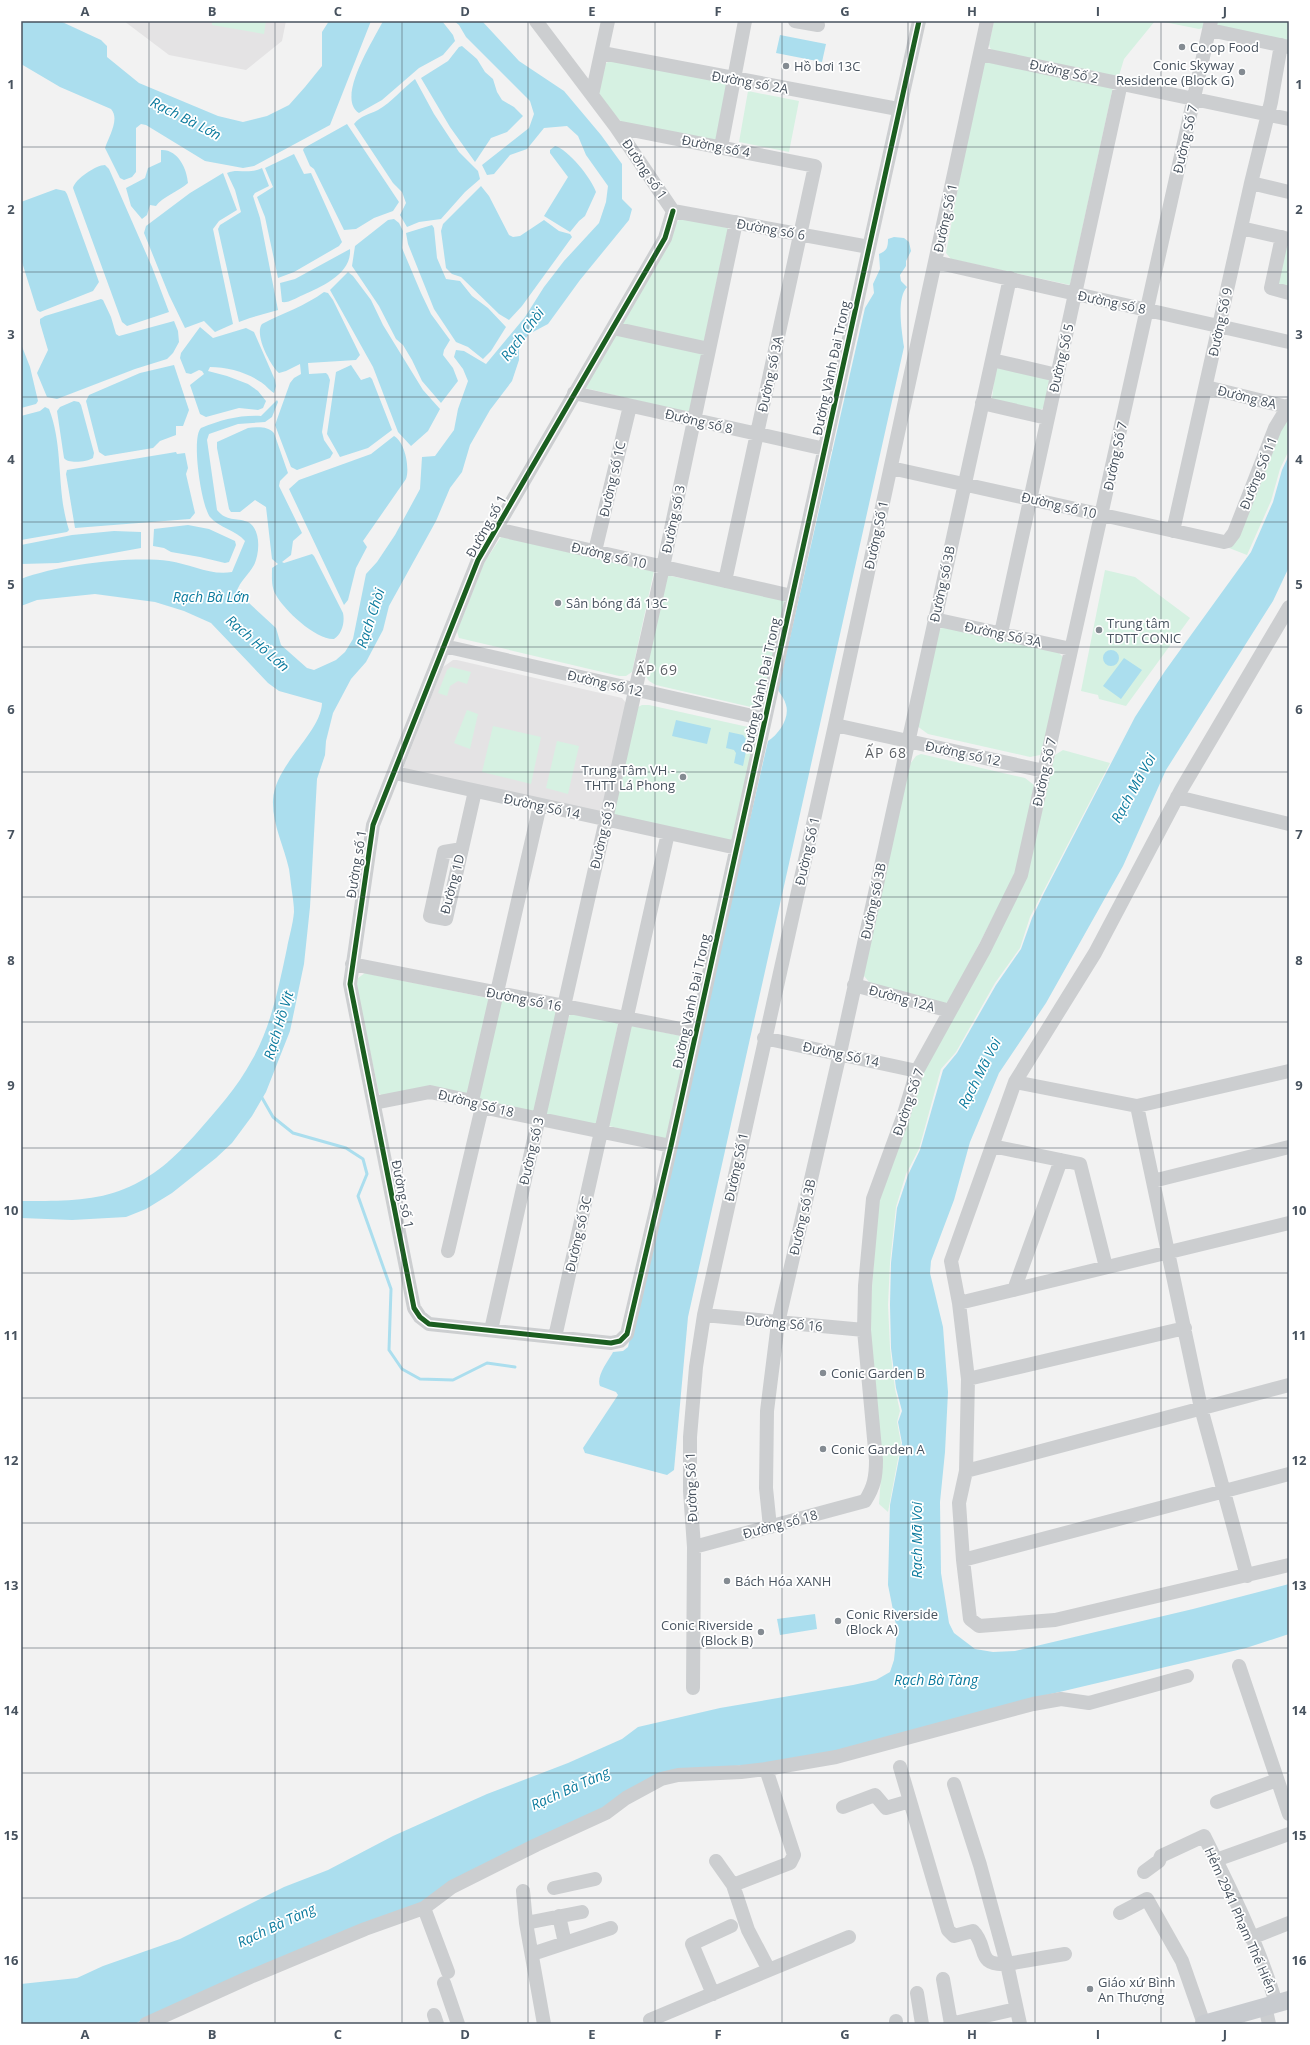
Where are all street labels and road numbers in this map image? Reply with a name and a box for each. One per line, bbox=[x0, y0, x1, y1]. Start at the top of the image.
street label: Đường Số 2 bbox=[1028, 55, 1100, 87]
street label: Đường số 2A bbox=[710, 66, 790, 98]
street label: Đường Số 7 bbox=[1168, 103, 1202, 175]
street label: Đường số 4 bbox=[680, 131, 752, 162]
street label: Đường số 1 bbox=[618, 135, 672, 203]
street label: Đường Số 1 bbox=[929, 182, 961, 254]
street label: Đường số 6 bbox=[735, 214, 807, 244]
street label: Đường số 8 bbox=[1076, 286, 1148, 318]
street label: Đường Số 9 bbox=[1204, 286, 1236, 358]
street label: Đường Vành Đai Trong bbox=[808, 299, 854, 437]
street label: Đường Số 5 bbox=[1044, 322, 1078, 394]
street label: Đường số 3A bbox=[753, 333, 787, 414]
street label: Đường 8A bbox=[1216, 381, 1279, 413]
street label: Đường số 8 bbox=[663, 404, 735, 438]
street label: Đường Số 7 bbox=[1099, 420, 1131, 492]
street label: Đường Số 11 bbox=[1235, 434, 1281, 512]
street label: Đường số 1C bbox=[595, 439, 629, 519]
street label: Đường số 3 bbox=[657, 483, 689, 555]
street label: Đường số 10 bbox=[1020, 488, 1098, 522]
street label: Đường số 1 bbox=[461, 491, 511, 561]
street label: Đường Số 1 bbox=[860, 499, 892, 571]
street label: Đường số 10 bbox=[570, 538, 648, 572]
street label: Đường số 3B bbox=[925, 544, 959, 624]
street label: Đường Vành Đai Trong bbox=[738, 616, 784, 754]
street label: Đường Số 3A bbox=[963, 617, 1044, 651]
street label: Đường số 12 bbox=[566, 666, 644, 700]
street label: Đường số 12 bbox=[924, 736, 1002, 770]
street label: Đường Số 7 bbox=[1028, 736, 1060, 808]
street label: Đường Số 14 bbox=[502, 789, 582, 823]
street label: Đường số 3 bbox=[585, 799, 619, 871]
street label: Đường Số 1 bbox=[790, 815, 824, 887]
street label: Đường số 1 bbox=[342, 828, 370, 900]
street label: Đường 1D bbox=[435, 852, 469, 916]
street label: Đường số 3B bbox=[856, 861, 890, 941]
street label: Đường Vành Đai Trong bbox=[668, 932, 714, 1070]
street label: Đường 12A bbox=[867, 981, 938, 1016]
street label: Đường số 16 bbox=[485, 983, 563, 1015]
street label: Đường Số 14 bbox=[801, 1037, 881, 1071]
street label: Đường Số 7 bbox=[888, 1066, 928, 1138]
street label: Đường Số 18 bbox=[436, 1085, 516, 1121]
street label: Đường số 3 bbox=[514, 1115, 548, 1187]
street label: Đường Số 1 bbox=[720, 1131, 752, 1203]
street label: Đường số 1 bbox=[388, 1158, 418, 1230]
street label: Đường số 3B bbox=[784, 1177, 820, 1257]
street label: Đường số 3C bbox=[561, 1194, 595, 1274]
street label: Đường Số 16 bbox=[745, 1311, 823, 1335]
street label: Đường Số 1 bbox=[681, 1452, 701, 1522]
street label: Đường số 18 bbox=[741, 1505, 819, 1543]
street label: Hẻm 2941 Phạm Thế Hiển bbox=[1201, 1844, 1281, 1996]

